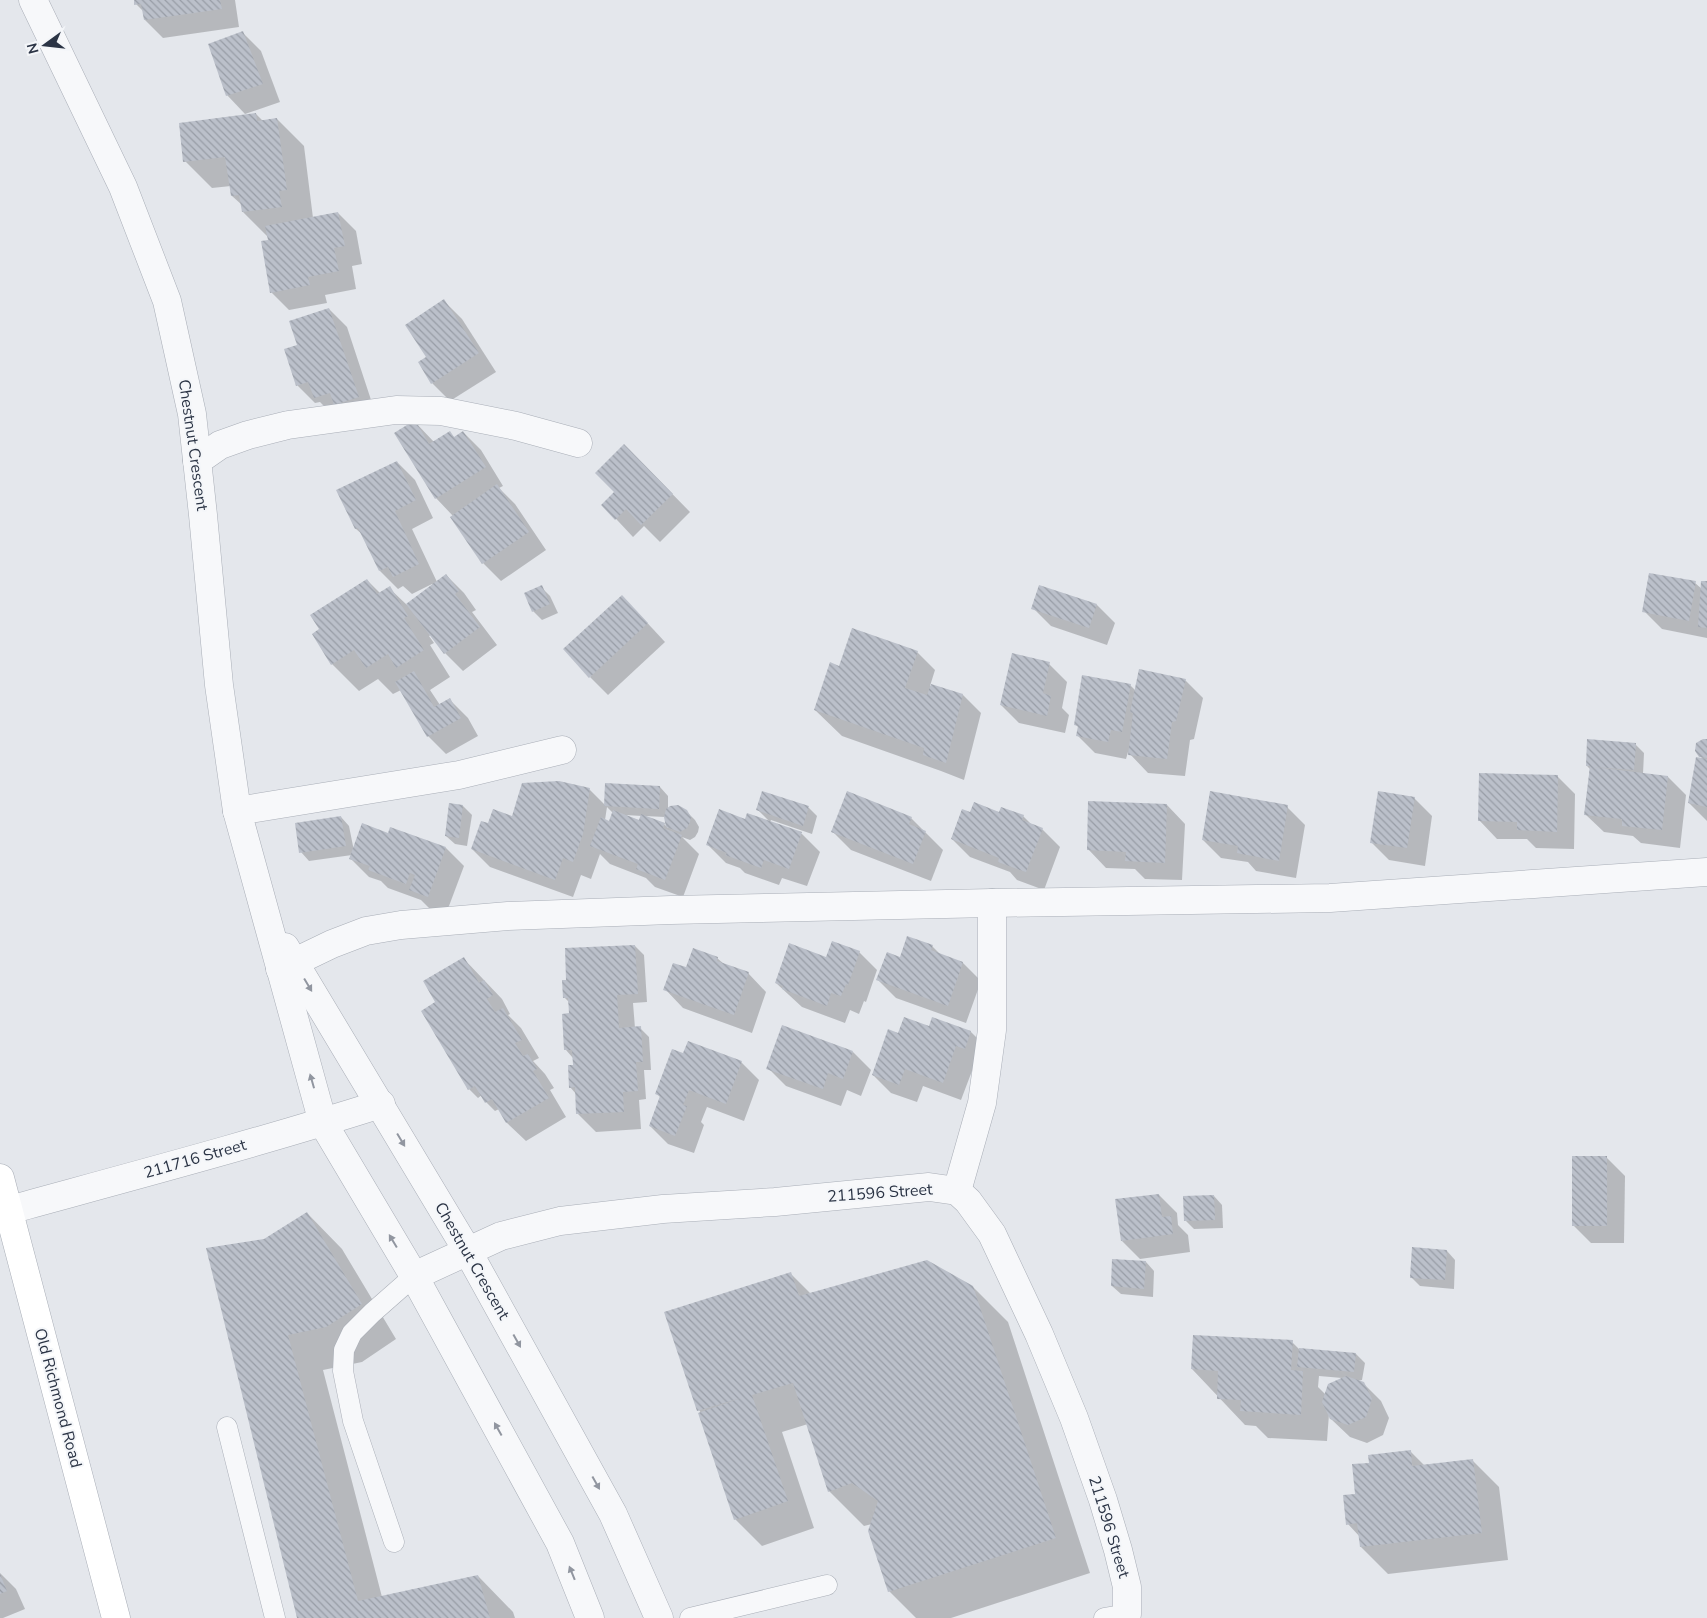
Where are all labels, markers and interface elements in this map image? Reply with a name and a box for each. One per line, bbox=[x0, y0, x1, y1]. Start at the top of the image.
north arrow bbox=[20, 20, 70, 70]
text: N bbox=[22, 41, 43, 56]
street label: Chestnut Crescent bbox=[173, 378, 213, 512]
one-way arrow bbox=[304, 979, 313, 992]
one-way arrow bbox=[307, 1074, 315, 1089]
one-way arrow bbox=[397, 1133, 406, 1146]
street label: 211716 Street bbox=[141, 1134, 249, 1184]
street label: 211596 Street bbox=[827, 1178, 934, 1208]
street label: Chestnut Crescent bbox=[429, 1198, 515, 1324]
one-way arrow bbox=[389, 1234, 398, 1247]
street label: Old Richmond Road bbox=[29, 1326, 87, 1470]
one-way arrow bbox=[513, 1334, 521, 1348]
one-way arrow bbox=[493, 1422, 502, 1435]
street label: 211596 Street bbox=[1083, 1473, 1135, 1581]
one-way arrow bbox=[592, 1476, 600, 1491]
one-way arrow bbox=[568, 1566, 576, 1580]

